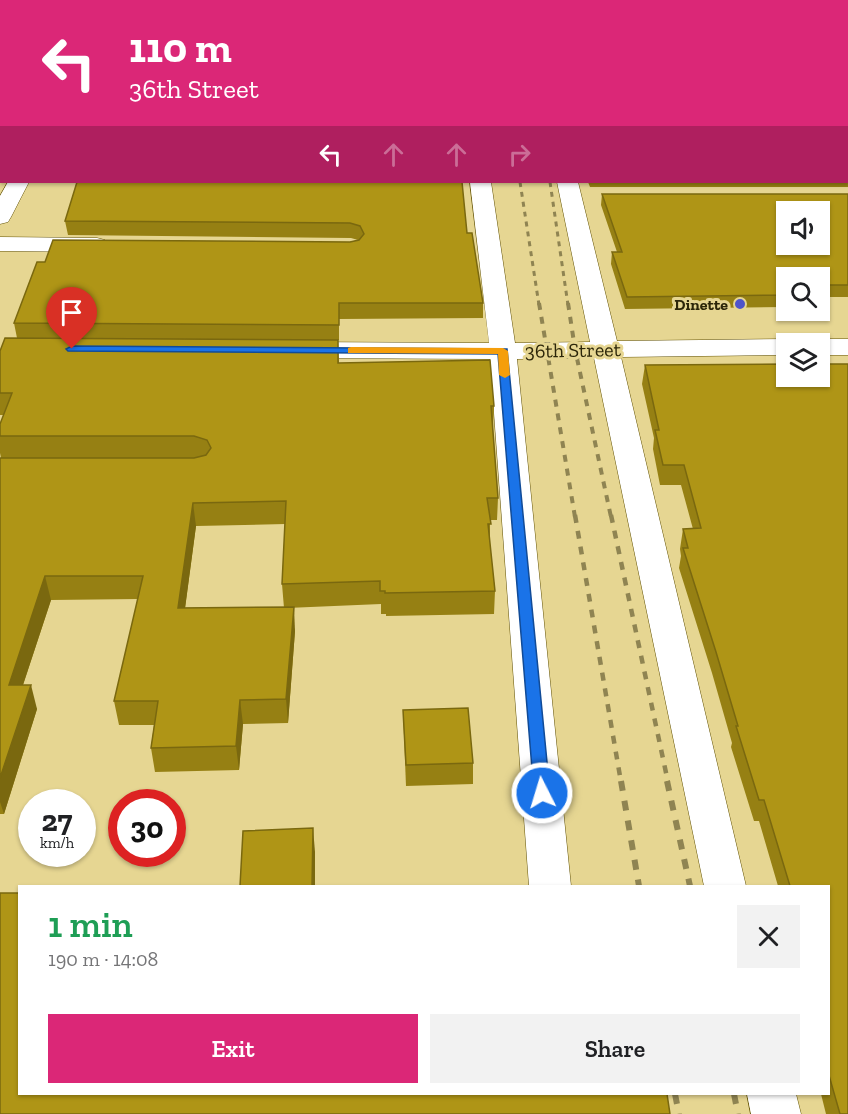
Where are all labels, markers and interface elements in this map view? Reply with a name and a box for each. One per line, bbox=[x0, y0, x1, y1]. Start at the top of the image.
text: 110 m bbox=[129, 22, 232, 73]
icon: left bbox=[30, 24, 108, 102]
text: 36th Street bbox=[129, 73, 259, 105]
icon: left bbox=[314, 138, 347, 171]
icon: ahead bbox=[377, 138, 410, 171]
icon: ahead bbox=[440, 138, 473, 171]
icon: right bbox=[503, 138, 536, 171]
map controls bbox=[776, 201, 830, 387]
button: sound bbox=[776, 201, 830, 255]
button: search bbox=[776, 267, 830, 321]
pin bbox=[46, 287, 97, 349]
place label: Dinette bbox=[674, 295, 728, 314]
icon: arrive bbox=[55, 296, 88, 329]
marker: Dinette bbox=[733, 297, 747, 311]
button: layers bbox=[776, 333, 830, 387]
street label: 36th Street bbox=[525, 337, 622, 363]
position arrow bbox=[510, 761, 574, 825]
speed limit sign: 30 bbox=[108, 789, 186, 867]
text: 27 bbox=[42, 803, 72, 839]
text: km/h bbox=[40, 834, 74, 852]
text: 1 min bbox=[48, 903, 133, 946]
button: close bbox=[737, 905, 800, 968]
text: 190 m · 14:08 bbox=[48, 947, 158, 971]
button: Exit bbox=[48, 1014, 418, 1083]
button: Share bbox=[430, 1014, 800, 1083]

